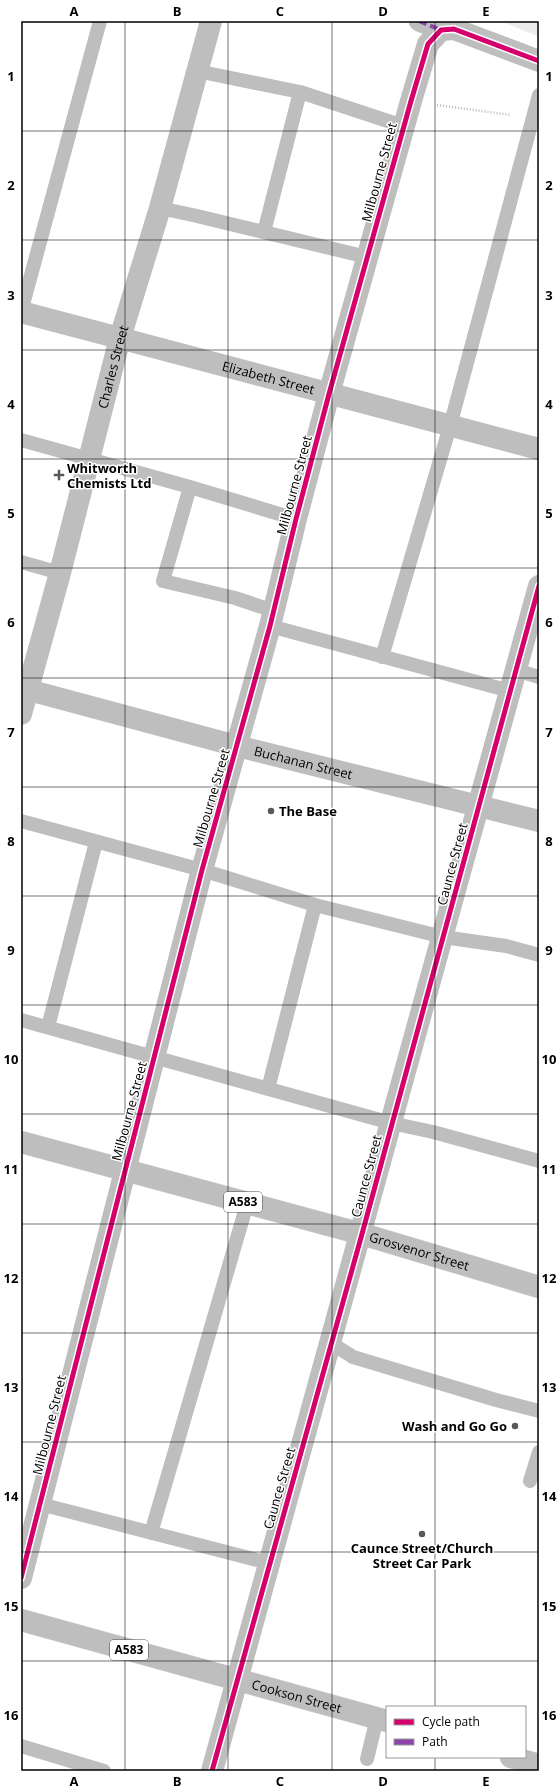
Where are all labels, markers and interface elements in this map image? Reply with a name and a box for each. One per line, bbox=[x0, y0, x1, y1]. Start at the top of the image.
text: A bbox=[70, 2, 79, 20]
text: B bbox=[173, 2, 182, 20]
text: C bbox=[276, 2, 284, 20]
text: D bbox=[378, 2, 388, 20]
text: E bbox=[482, 2, 490, 20]
text: 1 bbox=[7, 67, 15, 85]
text: 1 bbox=[545, 67, 553, 85]
street label: Milbourne Street bbox=[357, 120, 401, 224]
text: 2 bbox=[7, 176, 15, 194]
text: 2 bbox=[545, 176, 553, 194]
text: 3 bbox=[7, 286, 15, 304]
text: 3 bbox=[545, 286, 553, 304]
street label: Charles Street bbox=[93, 323, 132, 410]
street label: Elizabeth Street bbox=[220, 357, 317, 398]
text: 4 bbox=[7, 395, 15, 413]
text: 4 bbox=[545, 395, 553, 413]
street label: Milbourne Street bbox=[272, 433, 316, 537]
place label: Whitworth Chemists Ltd bbox=[67, 459, 151, 492]
marker: Whitworth Chemists Ltd bbox=[54, 470, 64, 480]
text: 5 bbox=[7, 504, 15, 522]
text: 5 bbox=[545, 504, 553, 522]
text: 6 bbox=[7, 613, 15, 631]
text: 6 bbox=[545, 613, 553, 631]
text: 7 bbox=[7, 723, 15, 741]
text: 7 bbox=[545, 723, 553, 741]
street label: Buchanan Street bbox=[252, 742, 355, 783]
street label: Milbourne Street bbox=[188, 746, 234, 850]
place label: The Base bbox=[279, 802, 337, 820]
marker: The Base bbox=[266, 806, 276, 816]
street label: Caunce Street bbox=[432, 820, 472, 907]
text: 8 bbox=[7, 832, 15, 850]
text: 8 bbox=[545, 832, 553, 850]
text: 9 bbox=[7, 941, 15, 959]
text: 9 bbox=[545, 941, 553, 959]
text: 10 bbox=[4, 1050, 18, 1068]
text: 10 bbox=[542, 1050, 556, 1068]
street label: Milbourne Street bbox=[107, 1059, 151, 1163]
street label: Caunce Street bbox=[346, 1132, 386, 1219]
text: 11 bbox=[4, 1160, 18, 1178]
text: 11 bbox=[542, 1160, 556, 1178]
road number: A583 bbox=[224, 1192, 262, 1212]
street label: Grosvenor Street bbox=[367, 1228, 472, 1275]
text: 12 bbox=[4, 1269, 19, 1287]
text: 12 bbox=[542, 1269, 557, 1287]
street label: Milbourne Street bbox=[28, 1373, 70, 1477]
text: 13 bbox=[4, 1378, 18, 1396]
text: 13 bbox=[542, 1378, 556, 1396]
place label: Wash and Go Go bbox=[402, 1417, 507, 1435]
marker: Wash and Go Go bbox=[510, 1421, 520, 1431]
street label: Caunce Street bbox=[259, 1445, 299, 1531]
text: 14 bbox=[4, 1487, 19, 1505]
text: 14 bbox=[542, 1487, 557, 1505]
marker: Caunce Street/Church Street Car Park bbox=[417, 1529, 427, 1539]
place label: Caunce Street/Church Street Car Park bbox=[351, 1539, 493, 1572]
text: 15 bbox=[4, 1597, 18, 1615]
text: 15 bbox=[542, 1597, 556, 1615]
road number: A583 bbox=[110, 1640, 148, 1660]
street label: Cookson Street bbox=[250, 1675, 344, 1717]
text: 16 bbox=[4, 1706, 19, 1724]
legend bbox=[386, 1706, 526, 1758]
text: 16 bbox=[542, 1706, 557, 1724]
text: Cycle path bbox=[422, 1713, 480, 1730]
text: Path bbox=[422, 1733, 448, 1750]
text: A bbox=[70, 1772, 79, 1790]
text: B bbox=[173, 1772, 182, 1790]
text: C bbox=[276, 1772, 284, 1790]
text: D bbox=[378, 1772, 388, 1790]
text: E bbox=[482, 1772, 490, 1790]

